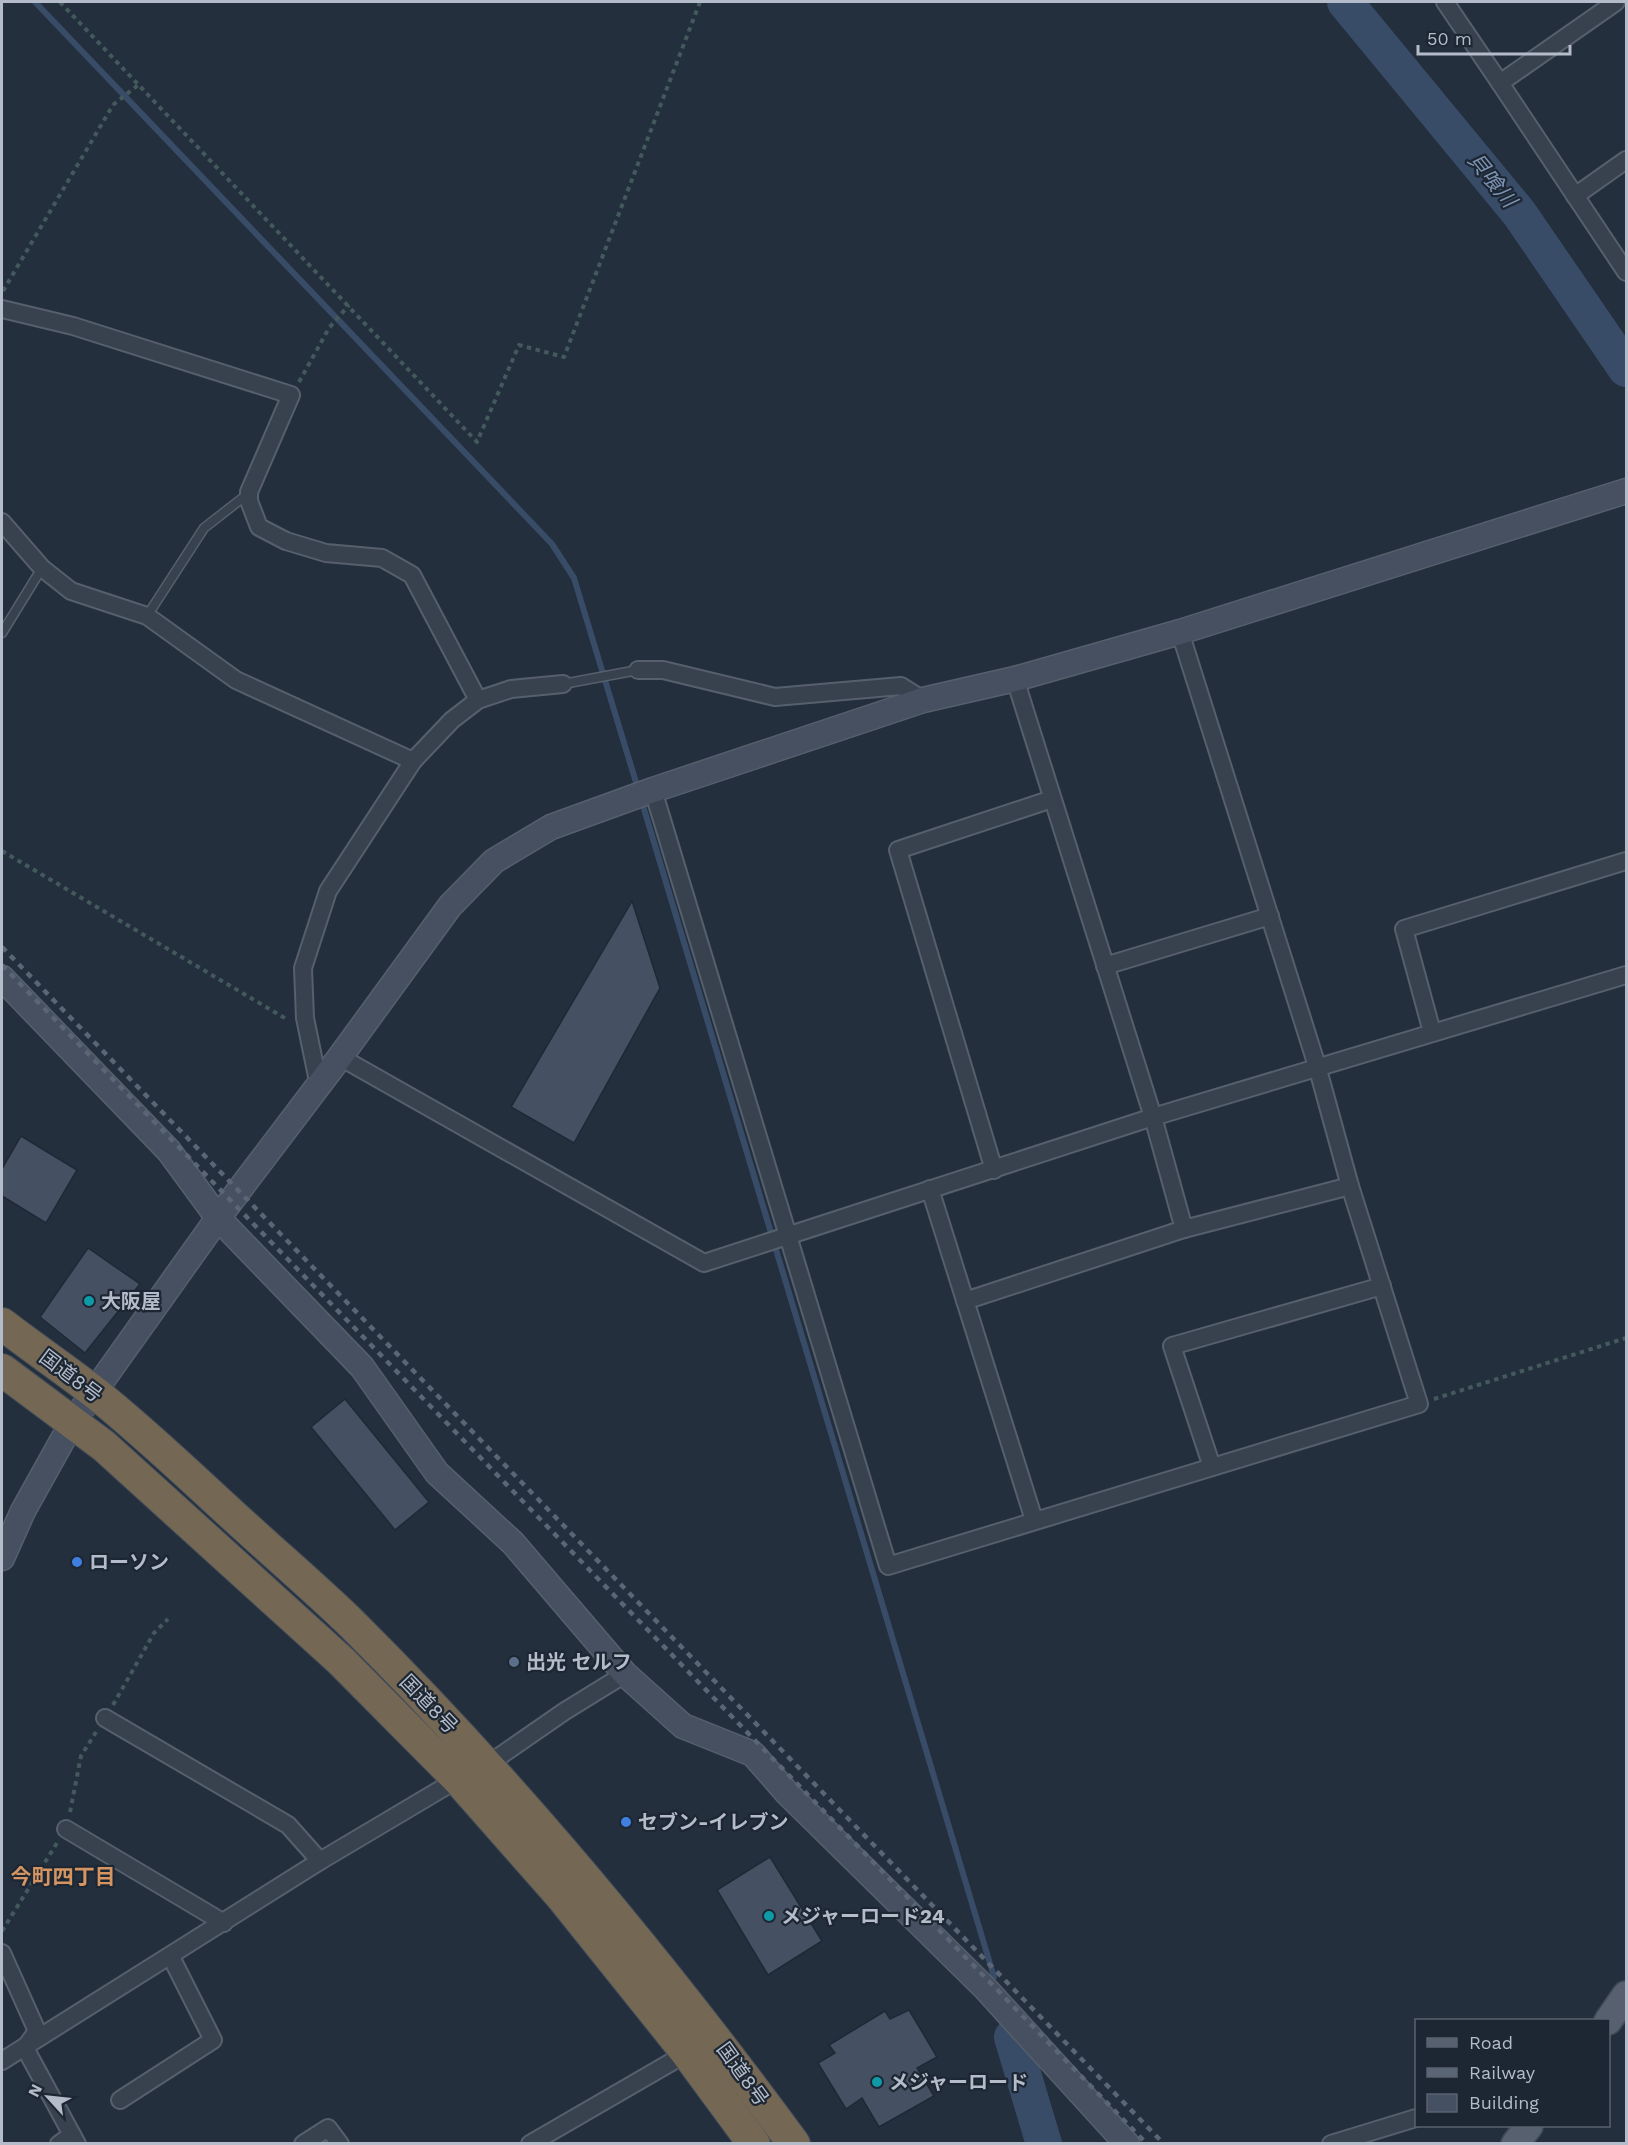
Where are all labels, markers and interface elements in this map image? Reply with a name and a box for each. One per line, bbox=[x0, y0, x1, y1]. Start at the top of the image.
scale bar bbox=[1418, 18, 1570, 56]
text: 50 m bbox=[1427, 28, 1472, 49]
water label: 貝喰川 bbox=[1463, 147, 1523, 214]
place label: 大阪屋 bbox=[101, 1289, 161, 1313]
marker: 大阪屋 bbox=[82, 1294, 96, 1308]
street label: 国道8号 bbox=[35, 1345, 107, 1407]
place label: ローソン bbox=[89, 1550, 169, 1574]
marker: ローソン bbox=[70, 1555, 84, 1569]
place label: 出光 セルフ bbox=[526, 1650, 632, 1674]
marker: 出光 セルフ bbox=[507, 1655, 521, 1669]
street label: 国道8号 bbox=[395, 1670, 463, 1738]
place label: セブン-イレブン bbox=[638, 1810, 789, 1834]
marker: セブン-イレブン bbox=[619, 1815, 633, 1829]
district label: 今町四丁目 bbox=[11, 1864, 116, 1889]
place label: メジャーロード24 bbox=[781, 1904, 945, 1928]
marker: メジャーロード24 bbox=[762, 1909, 776, 1923]
legend bbox=[1415, 2019, 1610, 2127]
text: Road bbox=[1469, 2032, 1513, 2053]
street label: 国道8号 bbox=[712, 2038, 774, 2110]
text: Railway bbox=[1469, 2062, 1536, 2083]
north arrow bbox=[18, 2067, 78, 2127]
place label: メジャーロード bbox=[889, 2070, 1028, 2094]
marker: メジャーロード bbox=[870, 2075, 884, 2089]
text: N bbox=[24, 2081, 46, 2100]
text: Building bbox=[1469, 2092, 1539, 2113]

